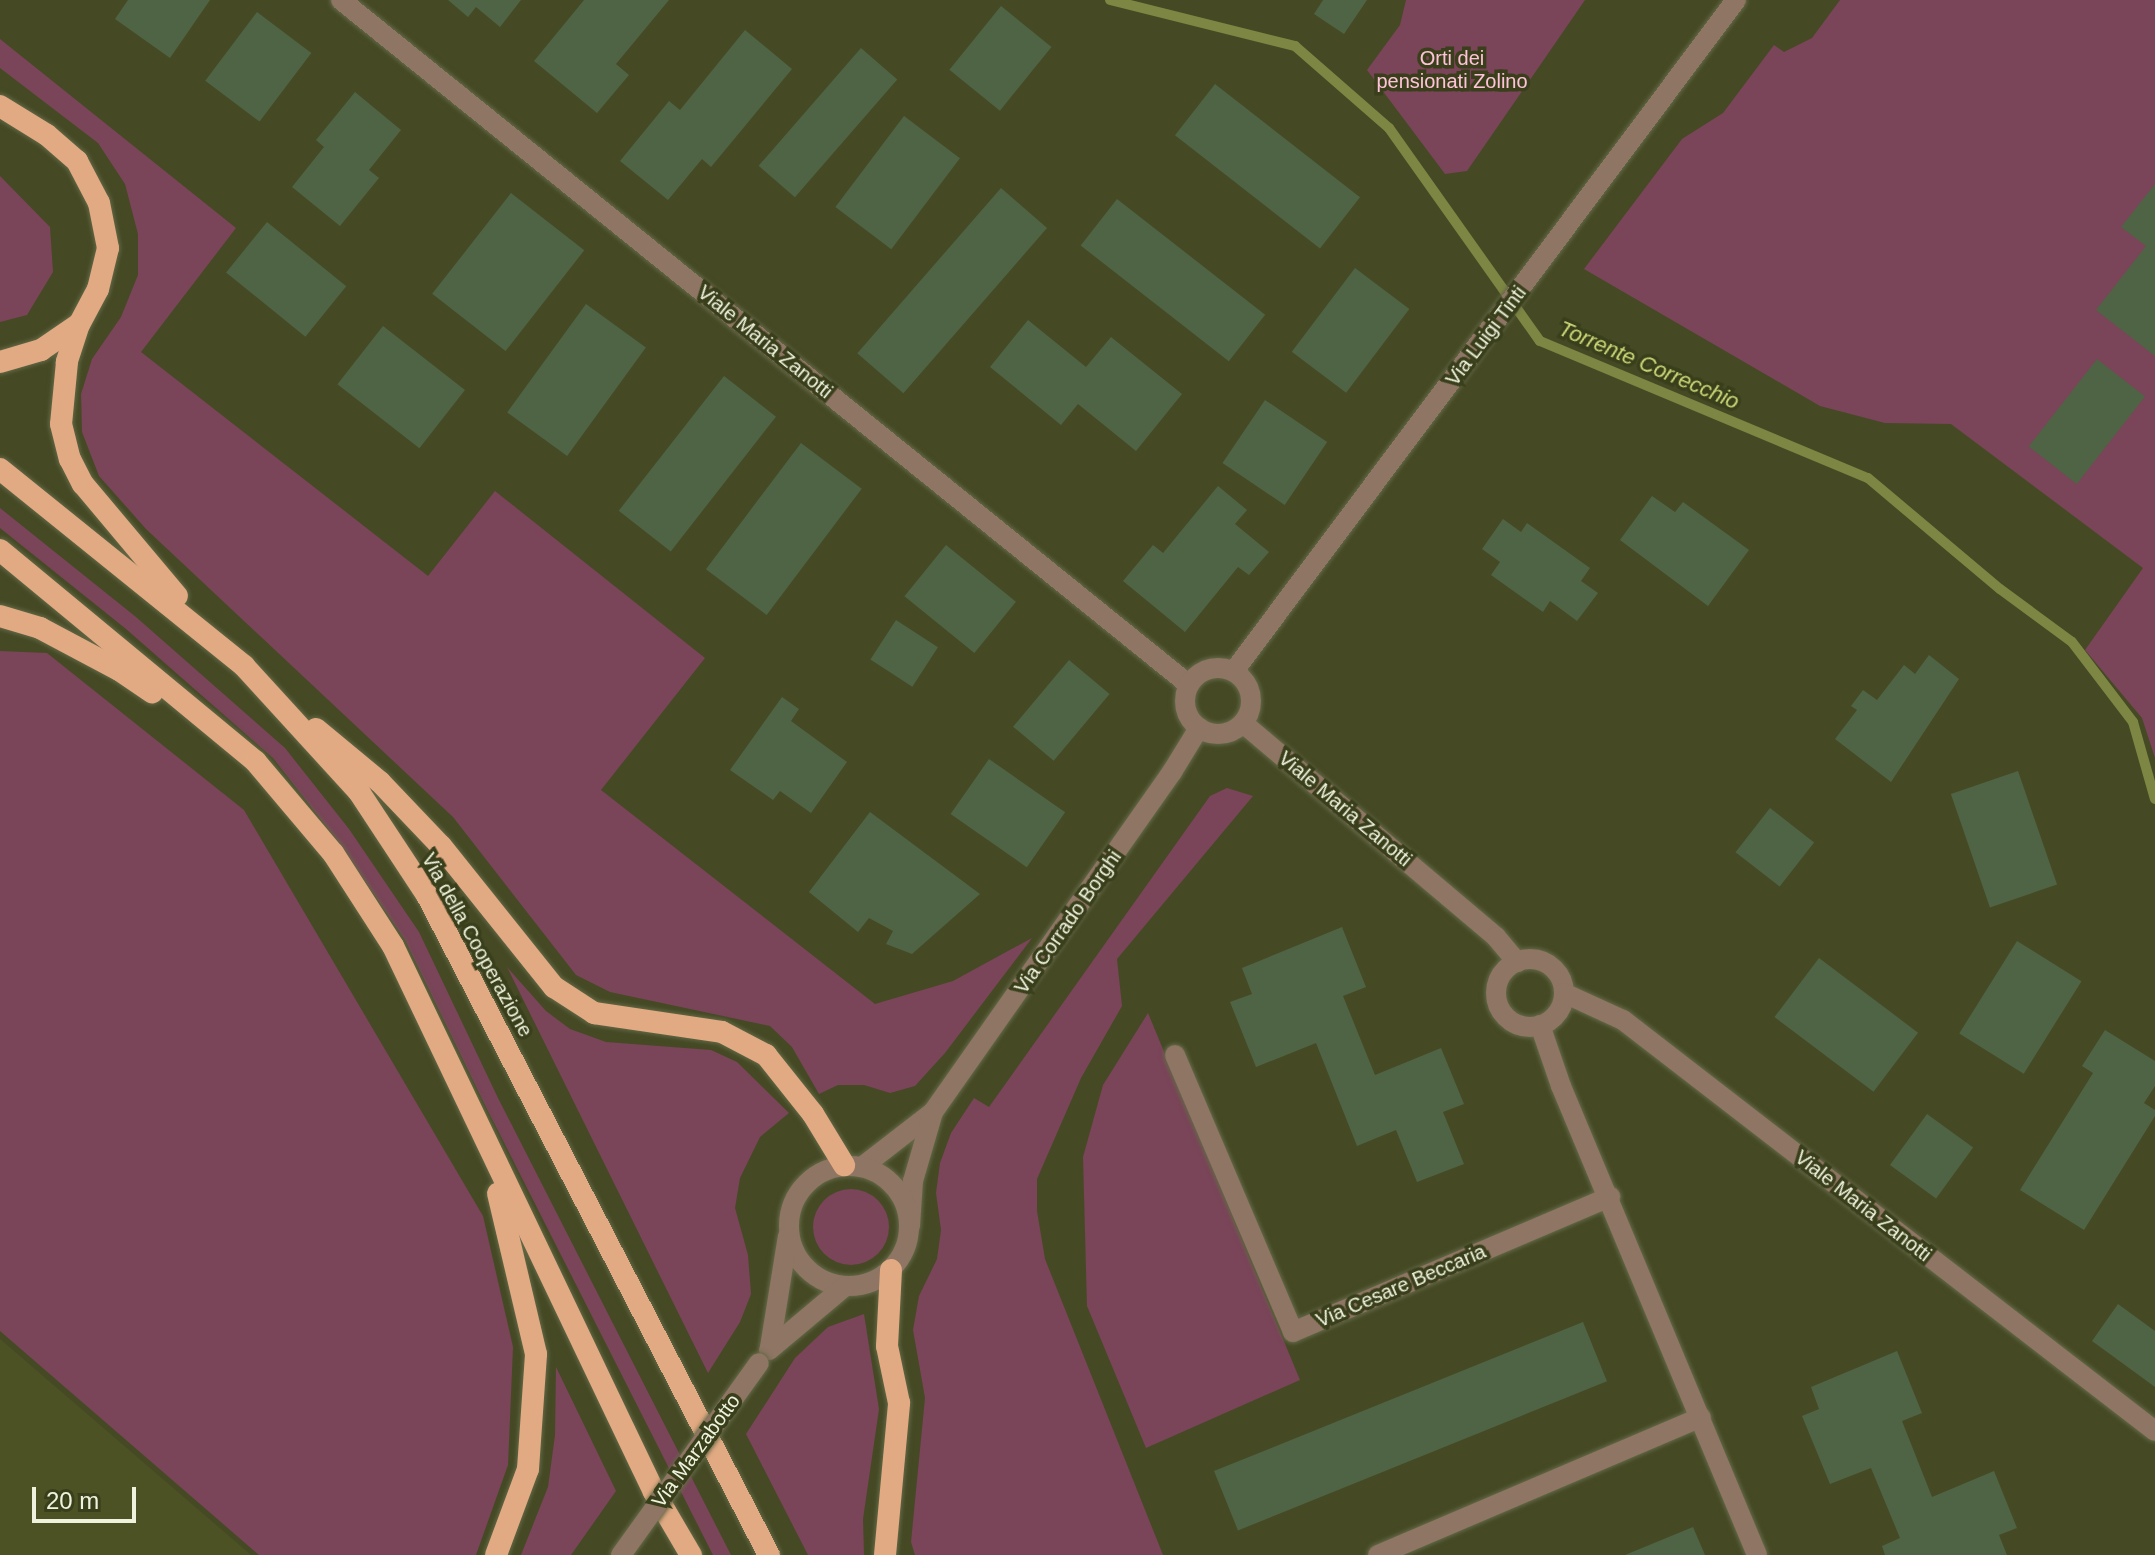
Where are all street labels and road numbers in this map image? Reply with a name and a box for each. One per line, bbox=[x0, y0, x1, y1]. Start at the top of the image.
street label: Viale Maria Zanotti bbox=[693, 280, 837, 404]
street label: Via Luigi Tinti bbox=[1441, 281, 1531, 391]
street label: Viale Maria Zanotti bbox=[1274, 746, 1416, 872]
street label: Via Corrado Borghi bbox=[1009, 846, 1127, 998]
street label: Via della Cooperazione bbox=[416, 849, 538, 1041]
street label: Viale Maria Zanotti bbox=[1790, 1145, 1936, 1267]
street label: Via Cesare Beccaria bbox=[1313, 1239, 1489, 1333]
street label: Via Marzabotto bbox=[647, 1390, 745, 1512]

